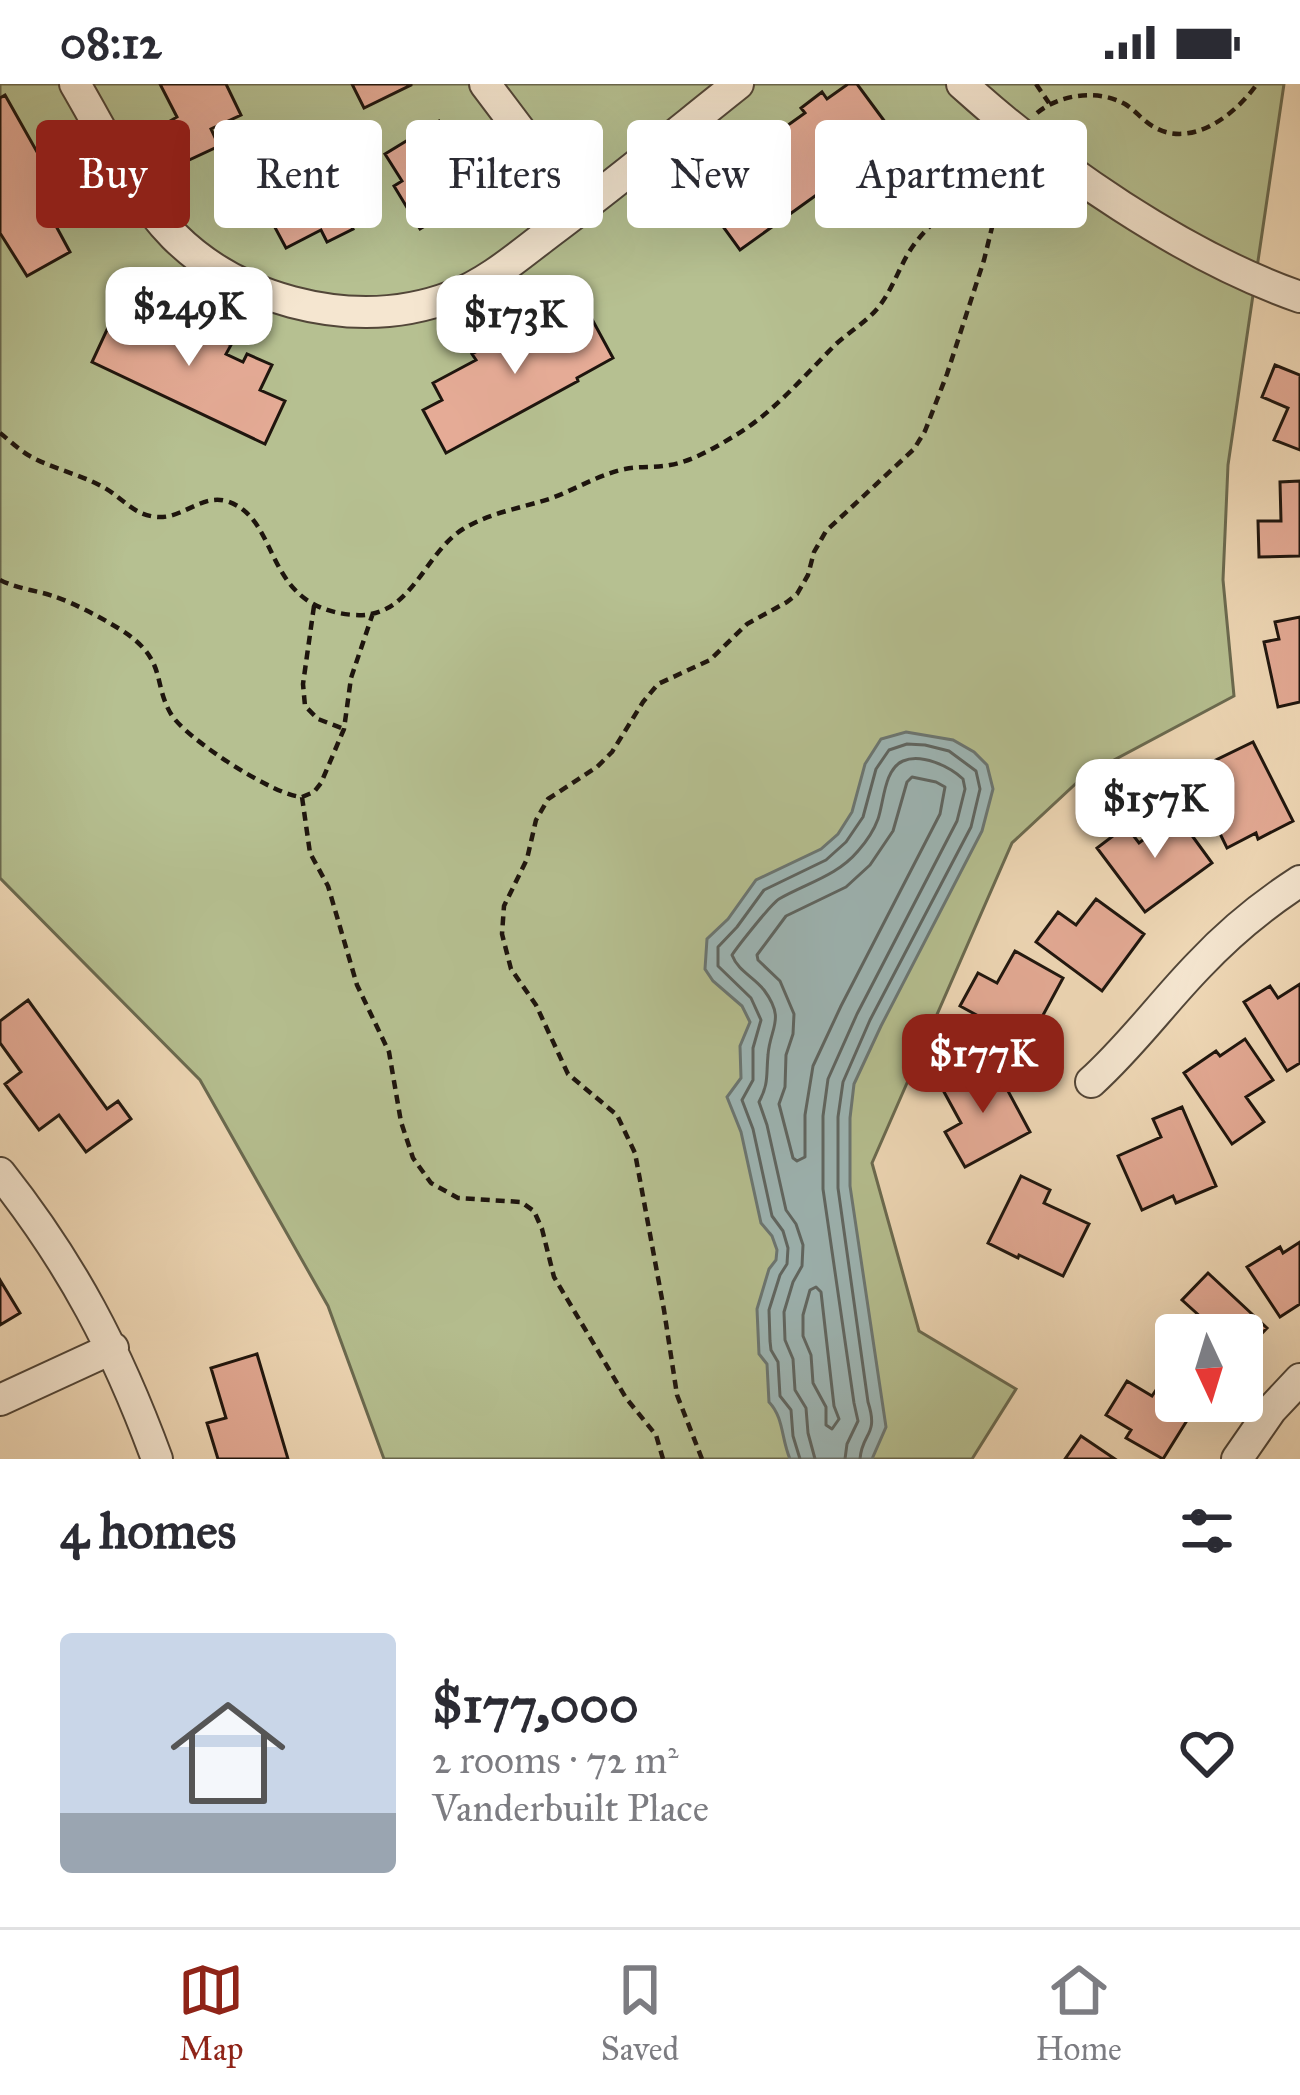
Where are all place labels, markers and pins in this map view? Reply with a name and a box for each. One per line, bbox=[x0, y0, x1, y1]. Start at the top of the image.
pin: $249K bbox=[105, 267, 273, 369]
pin: $173K bbox=[431, 275, 599, 377]
pin: $157K bbox=[1071, 759, 1239, 861]
pin: $177K bbox=[899, 1014, 1067, 1116]

